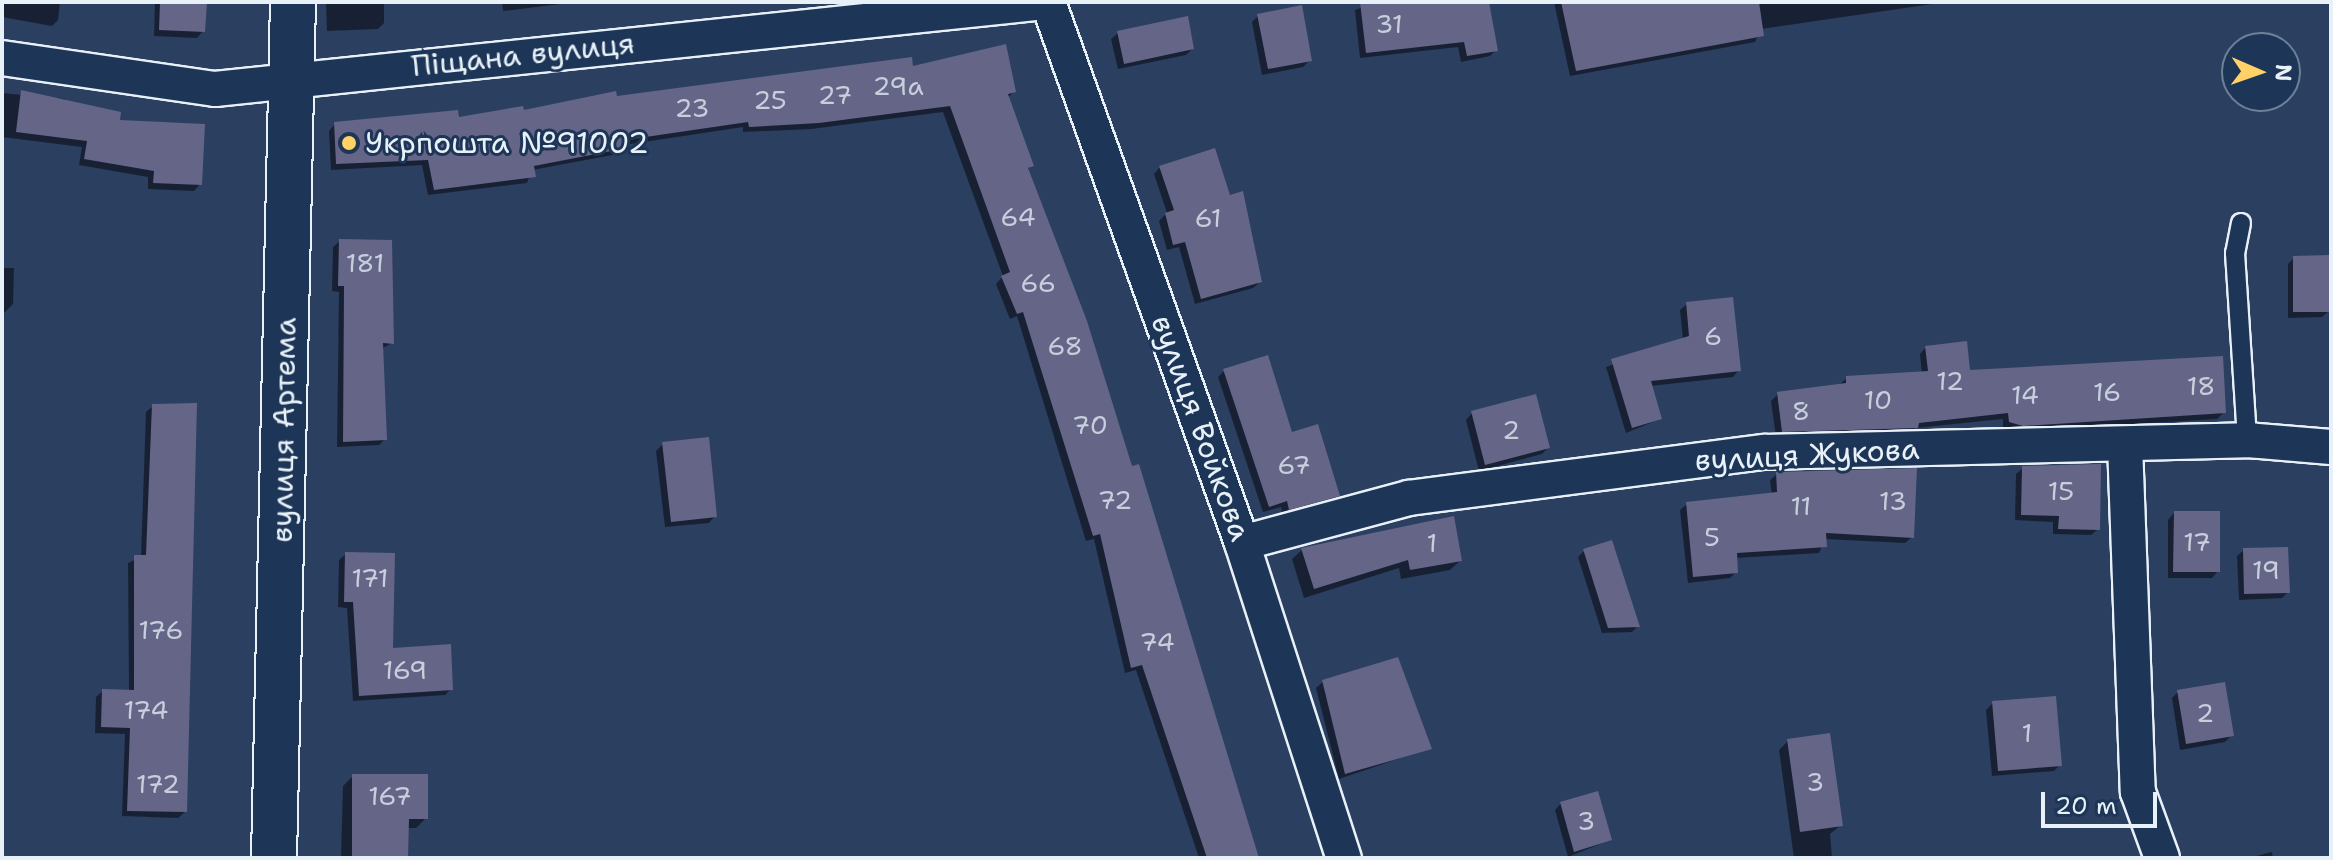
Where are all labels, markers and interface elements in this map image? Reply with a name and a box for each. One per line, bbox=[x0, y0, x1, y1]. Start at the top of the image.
house number: 31 bbox=[1375, 8, 1403, 40]
street label: Піщана вулиця bbox=[410, 25, 636, 85]
north arrow bbox=[2221, 32, 2301, 112]
text: N bbox=[2269, 64, 2298, 82]
house number: 29а bbox=[872, 70, 924, 102]
house number: 27 bbox=[818, 79, 852, 111]
house number: 25 bbox=[753, 84, 787, 116]
house number: 23 bbox=[674, 92, 710, 124]
place label: Укрпошта №91002 bbox=[365, 125, 649, 161]
marker: Укрпошта №91002 bbox=[340, 134, 358, 152]
house number: 64 bbox=[1000, 201, 1036, 233]
house number: 61 bbox=[1194, 202, 1222, 234]
house number: 181 bbox=[346, 247, 384, 279]
house number: 66 bbox=[1020, 267, 1056, 299]
street label: вулиця Войкова bbox=[1143, 310, 1259, 546]
street label: вулиця Артема bbox=[264, 317, 304, 543]
house number: 6 bbox=[1704, 320, 1722, 352]
house number: 68 bbox=[1047, 330, 1083, 362]
house number: 12 bbox=[1936, 365, 1964, 397]
house number: 18 bbox=[2187, 370, 2215, 402]
house number: 16 bbox=[2093, 376, 2121, 408]
house number: 14 bbox=[2011, 379, 2039, 411]
house number: 10 bbox=[1864, 384, 1892, 416]
house number: 8 bbox=[1792, 395, 1810, 427]
house number: 70 bbox=[1072, 409, 1108, 441]
house number: 2 bbox=[1502, 414, 1520, 446]
street label: вулиця Жукова bbox=[1694, 431, 1920, 479]
house number: 67 bbox=[1277, 449, 1311, 481]
house number: 15 bbox=[2048, 475, 2074, 507]
house number: 72 bbox=[1098, 484, 1132, 516]
house number: 13 bbox=[1879, 485, 1907, 517]
house number: 11 bbox=[1791, 490, 1811, 522]
house number: 5 bbox=[1704, 521, 1720, 553]
house number: 17 bbox=[2183, 526, 2211, 558]
house number: 1 bbox=[1427, 527, 1437, 559]
house number: 19 bbox=[2252, 554, 2280, 586]
house number: 171 bbox=[351, 562, 389, 594]
house number: 176 bbox=[139, 614, 183, 646]
house number: 74 bbox=[1139, 626, 1175, 658]
house number: 169 bbox=[383, 654, 427, 686]
house number: 174 bbox=[124, 694, 168, 726]
house number: 2 bbox=[2196, 697, 2214, 729]
house number: 1 bbox=[2022, 717, 2032, 749]
house number: 3 bbox=[1806, 766, 1824, 798]
house number: 172 bbox=[136, 768, 180, 800]
scale bar bbox=[2045, 776, 2161, 826]
house number: 167 bbox=[368, 780, 412, 812]
text: 20 m bbox=[2055, 790, 2117, 822]
house number: 3 bbox=[1577, 805, 1595, 837]

